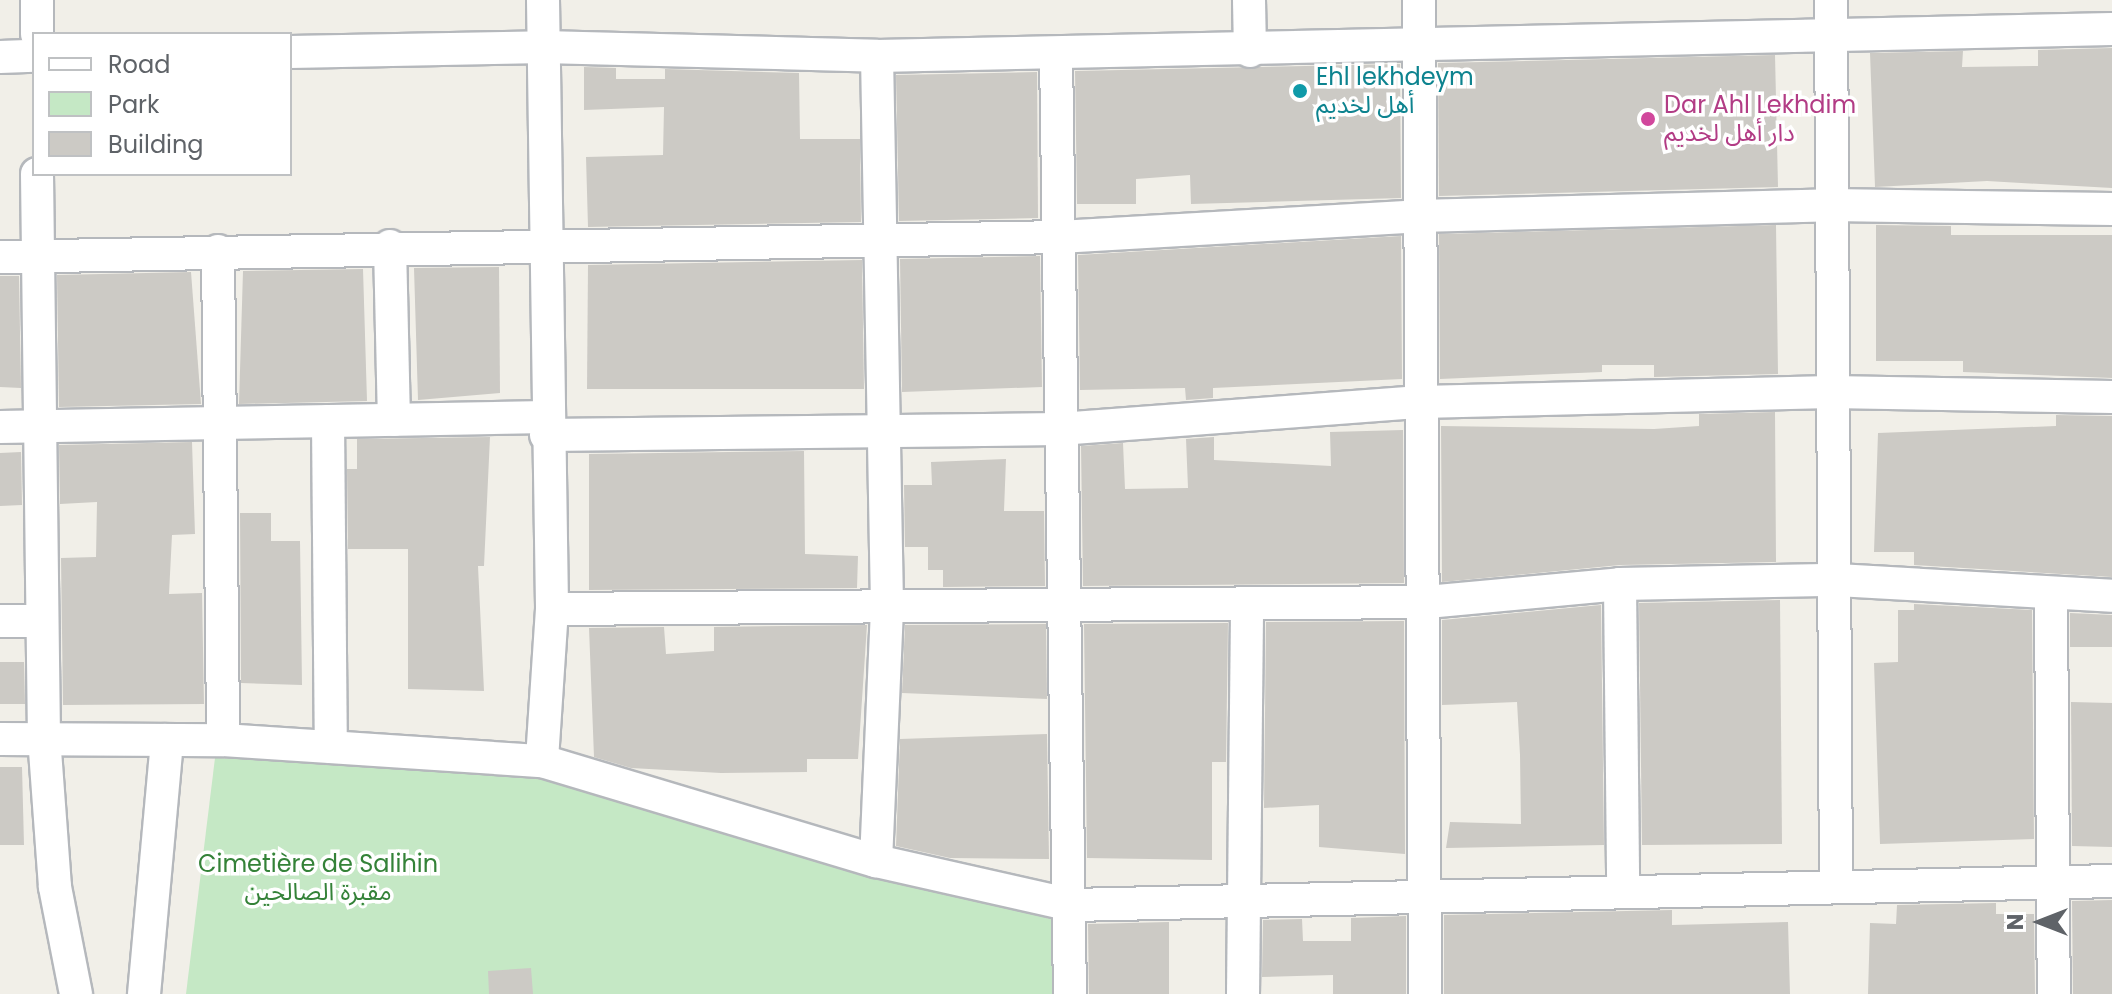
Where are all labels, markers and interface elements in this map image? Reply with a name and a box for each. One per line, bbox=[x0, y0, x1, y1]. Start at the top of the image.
legend bbox=[32, 32, 292, 176]
text: Road bbox=[108, 48, 170, 81]
place label: Ehl lekhdeym أهل لخديم bbox=[1316, 63, 1474, 119]
marker: Ehl lekhdeym أهل لخديم bbox=[1291, 82, 1309, 100]
text: Park bbox=[108, 88, 159, 121]
place label: Dar Ahl Lekhdim دار أهل لخديم bbox=[1664, 91, 1856, 147]
marker: Dar Ahl Lekhdim دار أهل لخديم bbox=[1639, 110, 1657, 128]
text: Building bbox=[108, 128, 204, 161]
park label: Cimetière de Salihin مقبرة الصالحين bbox=[198, 850, 438, 906]
north arrow bbox=[2000, 882, 2080, 962]
text: N bbox=[2000, 914, 2031, 930]

